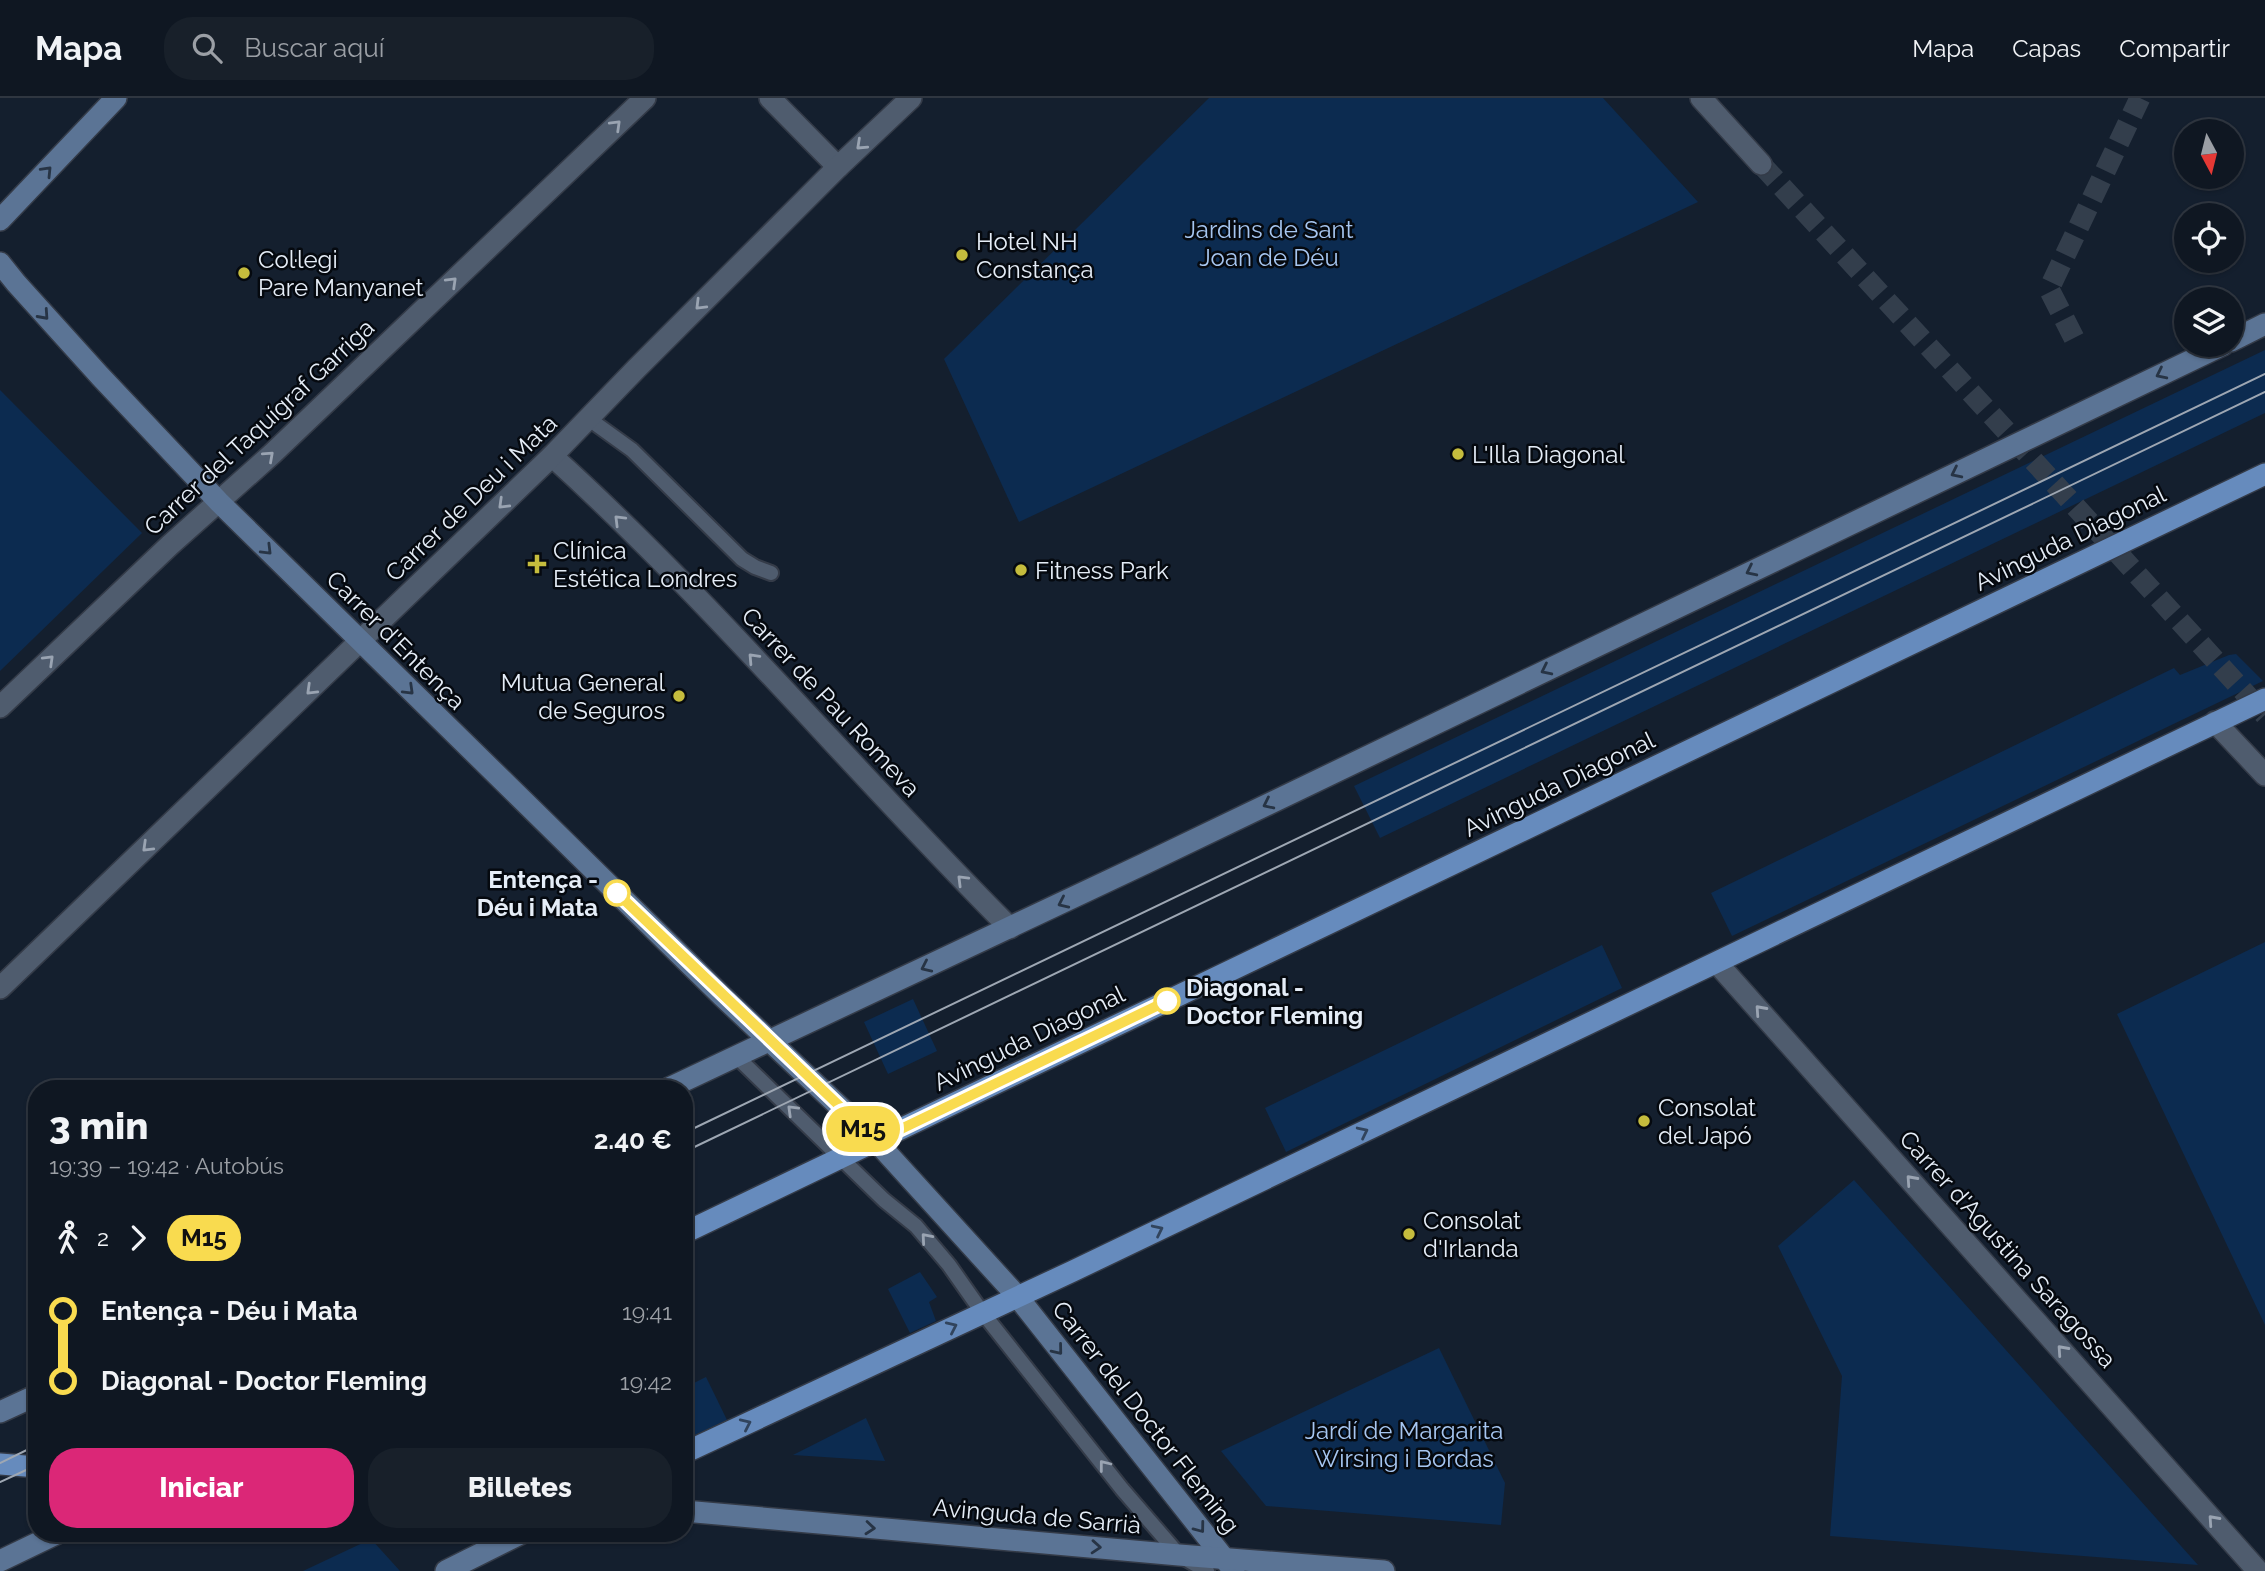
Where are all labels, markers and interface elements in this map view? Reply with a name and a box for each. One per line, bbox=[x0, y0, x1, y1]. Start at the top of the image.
search box bbox=[164, 17, 654, 80]
text: Mapa bbox=[35, 29, 122, 68]
icon: search bbox=[188, 29, 226, 67]
text: Buscar aquí bbox=[244, 33, 384, 63]
text: Mapa bbox=[1912, 34, 1974, 63]
text: Capas bbox=[2012, 34, 2081, 63]
text: Compartir bbox=[2119, 34, 2230, 63]
north arrow bbox=[2174, 119, 2244, 189]
map controls bbox=[2174, 119, 2244, 357]
one-way arrow bbox=[608, 121, 621, 134]
one-way arrow bbox=[857, 137, 870, 149]
one-way arrow bbox=[39, 166, 52, 179]
button: locate bbox=[2174, 203, 2244, 273]
park label: Jardins de Sant Joan de Déu bbox=[1184, 215, 1354, 272]
place label: Hotel NH Constança bbox=[976, 227, 1094, 284]
place label: Col·legi Pare Manyanet bbox=[258, 245, 424, 302]
marker: Hotel NH Constança bbox=[954, 247, 970, 263]
marker: Col·legi Pare Manyanet bbox=[236, 265, 252, 281]
one-way arrow bbox=[444, 278, 457, 291]
button: layers bbox=[2174, 287, 2244, 357]
one-way arrow bbox=[695, 297, 708, 310]
one-way arrow bbox=[36, 307, 48, 320]
street label: Carrer del Taquígraf Garriga bbox=[138, 313, 380, 541]
one-way arrow bbox=[2156, 366, 2168, 380]
street label: Carrer de Deu i Mata bbox=[379, 409, 563, 587]
place label: L'Illa Diagonal bbox=[1472, 440, 1625, 469]
marker: L'Illa Diagonal bbox=[1450, 446, 1466, 462]
one-way arrow bbox=[261, 452, 274, 465]
one-way arrow bbox=[1951, 465, 1963, 479]
street label: Avinguda Diagonal bbox=[1970, 479, 2171, 597]
one-way arrow bbox=[498, 495, 511, 508]
one-way arrow bbox=[614, 515, 627, 528]
place label: Clínica Estética Londres bbox=[553, 536, 737, 593]
one-way arrow bbox=[259, 541, 272, 554]
marker: Clínica Estética Londres bbox=[527, 554, 547, 574]
place label: Fitness Park bbox=[1035, 556, 1169, 585]
marker: Fitness Park bbox=[1013, 562, 1029, 578]
one-way arrow bbox=[1746, 563, 1758, 577]
street label: Carrer d'Entença bbox=[321, 565, 471, 715]
street label: Carrer de Pau Romeva bbox=[736, 601, 926, 803]
one-way arrow bbox=[749, 653, 762, 666]
one-way arrow bbox=[41, 655, 54, 668]
one-way arrow bbox=[1541, 662, 1553, 676]
place label: Mutua General de Seguros bbox=[501, 668, 665, 725]
one-way arrow bbox=[306, 681, 319, 694]
one-way arrow bbox=[401, 682, 414, 695]
marker: Mutua General de Seguros bbox=[671, 688, 687, 704]
street label: Avinguda Diagonal bbox=[1459, 725, 1660, 843]
one-way arrow bbox=[1263, 796, 1275, 810]
one-way arrow bbox=[142, 839, 155, 852]
place label: Entença - Déu i Mata bbox=[477, 865, 598, 922]
one-way arrow bbox=[957, 875, 970, 888]
marker: Entença - Déu i Mata bbox=[604, 880, 630, 906]
one-way arrow bbox=[1058, 895, 1070, 909]
one-way arrow bbox=[921, 959, 933, 973]
place label: Diagonal - Doctor Fleming bbox=[1186, 973, 1363, 1030]
street label: Avinguda Diagonal bbox=[929, 979, 1130, 1097]
marker: Diagonal - Doctor Fleming bbox=[1154, 988, 1180, 1014]
one-way arrow bbox=[1756, 1005, 1768, 1018]
place label: Consolat del Japó bbox=[1658, 1093, 1756, 1150]
text: 3 min bbox=[49, 1103, 149, 1148]
one-way arrow bbox=[787, 1106, 800, 1119]
line badge: M15 bbox=[823, 1106, 903, 1152]
marker: Consolat del Japó bbox=[1636, 1113, 1652, 1129]
text: M15 bbox=[840, 1114, 886, 1143]
street label: Carrer d'Agustina Saragossa bbox=[1894, 1124, 2122, 1374]
text: 2.40 € bbox=[594, 1125, 672, 1155]
one-way arrow bbox=[1356, 1126, 1368, 1140]
text: 19:39 – 19:42 · Autobús bbox=[49, 1152, 284, 1179]
one-way arrow bbox=[1907, 1175, 1919, 1188]
place label: Consolat d'Irlanda bbox=[1423, 1206, 1521, 1263]
icon: walk bbox=[49, 1219, 87, 1257]
icon: forward bbox=[119, 1219, 157, 1257]
text: M15 bbox=[181, 1223, 227, 1252]
text: 2 bbox=[97, 1224, 109, 1251]
one-way arrow bbox=[1151, 1224, 1163, 1238]
marker: Consolat d'Irlanda bbox=[1401, 1226, 1417, 1242]
one-way arrow bbox=[922, 1233, 935, 1246]
street label: Carrer del Doctor Fleming bbox=[1046, 1295, 1246, 1539]
text: Entença - Déu i Mata bbox=[101, 1296, 358, 1326]
text: 19:41 bbox=[622, 1298, 672, 1325]
one-way arrow bbox=[945, 1321, 957, 1335]
one-way arrow bbox=[1050, 1342, 1063, 1355]
one-way arrow bbox=[2058, 1345, 2070, 1358]
text: Diagonal - Doctor Fleming bbox=[101, 1366, 427, 1396]
text: 19:42 bbox=[620, 1368, 672, 1395]
park label: Jardí de Margarita Wirsing i Bordas bbox=[1305, 1416, 1503, 1473]
one-way arrow bbox=[739, 1418, 751, 1432]
button: Iniciar bbox=[49, 1448, 354, 1528]
button: Billetes bbox=[368, 1448, 672, 1528]
one-way arrow bbox=[1099, 1461, 1112, 1473]
street label: Avinguda de Sarrià bbox=[932, 1492, 1142, 1540]
one-way arrow bbox=[2209, 1515, 2221, 1528]
one-way arrow bbox=[865, 1520, 876, 1535]
one-way arrow bbox=[1192, 1520, 1205, 1533]
one-way arrow bbox=[1091, 1539, 1102, 1554]

